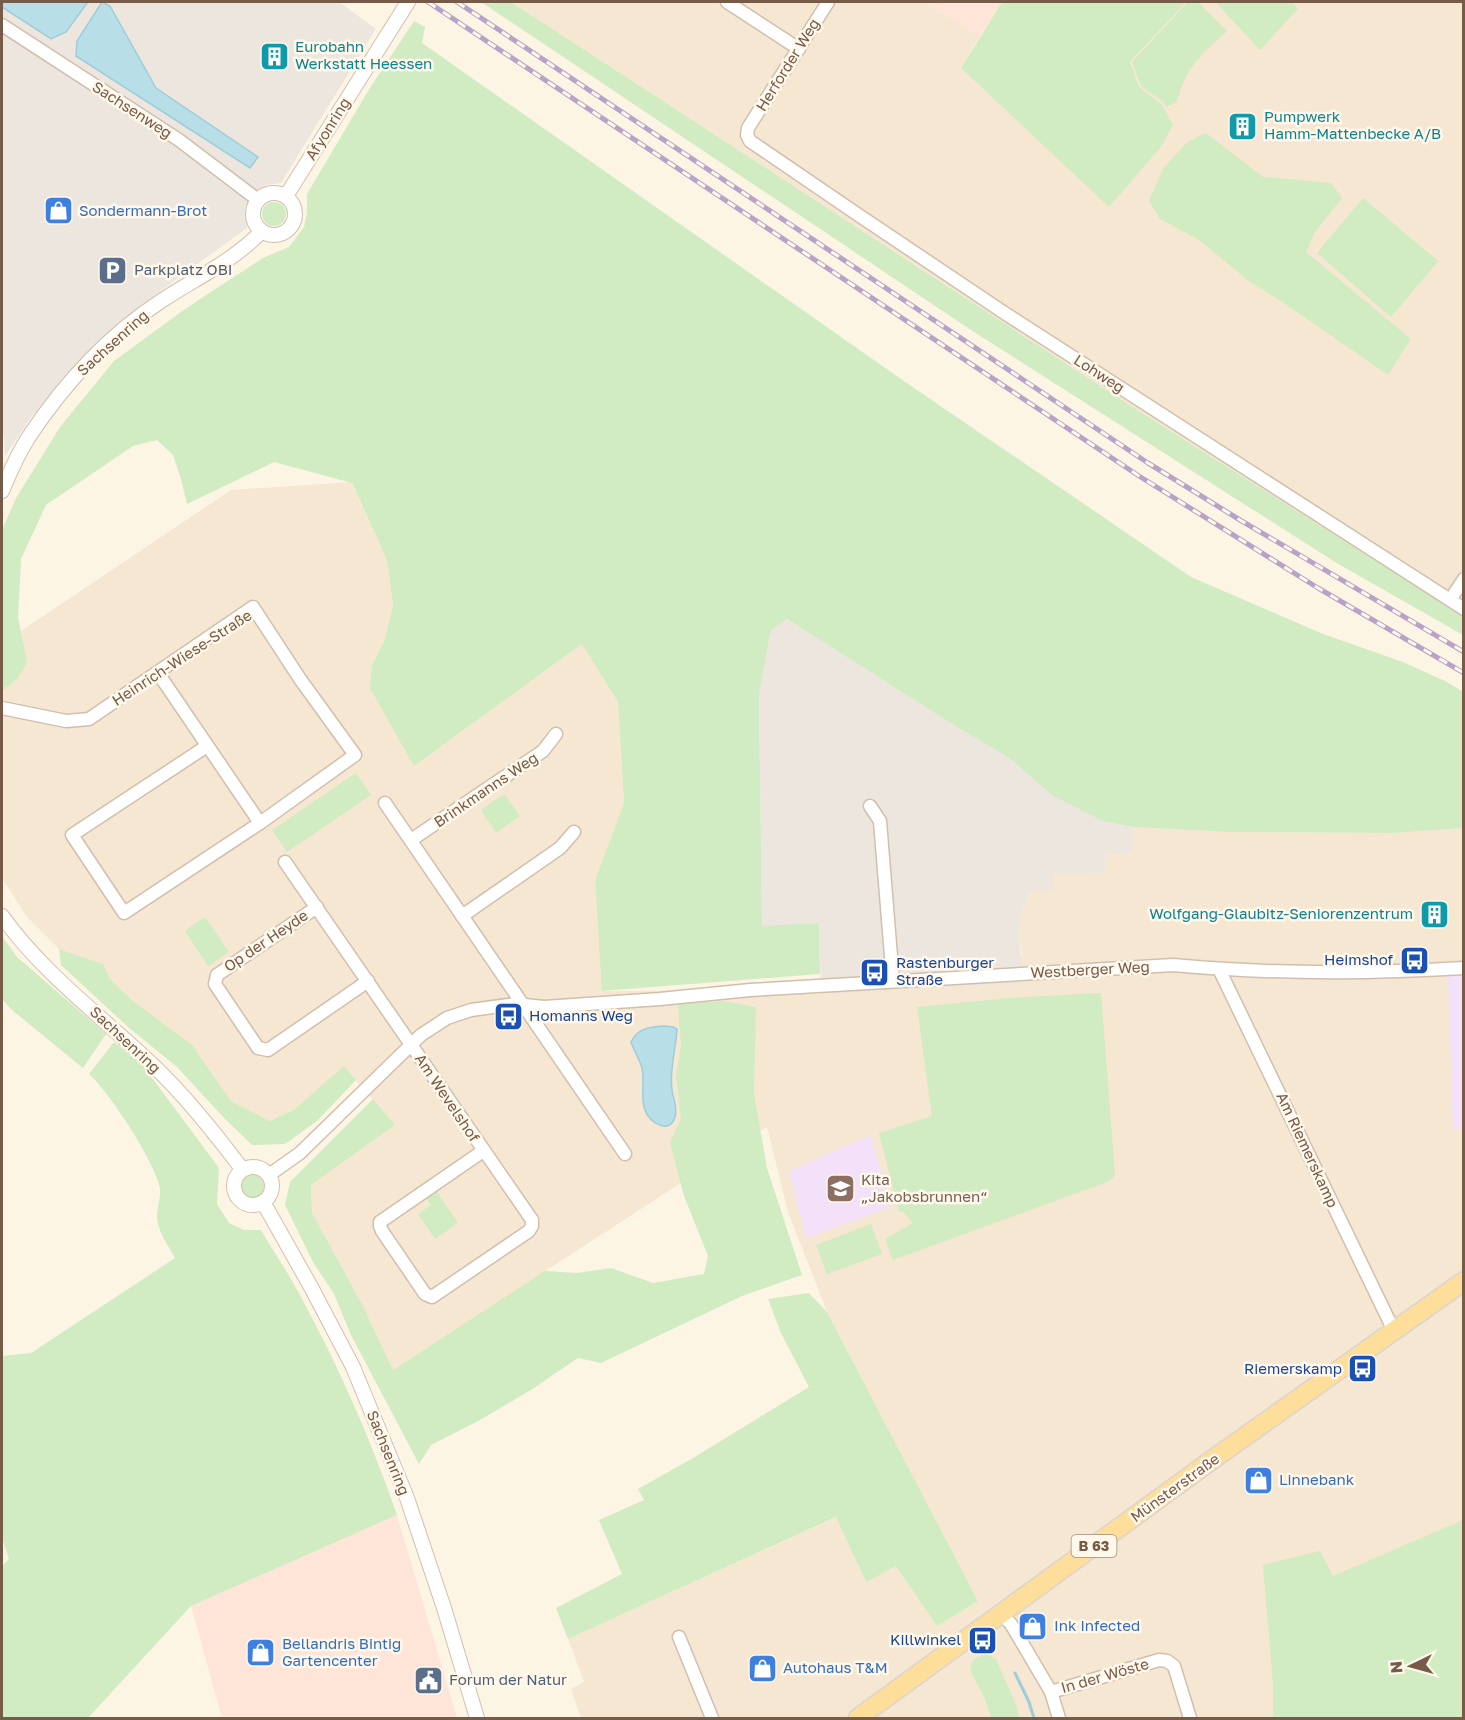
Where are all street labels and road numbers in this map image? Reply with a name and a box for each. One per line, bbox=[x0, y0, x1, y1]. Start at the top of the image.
street label: Herforder Weg bbox=[752, 15, 823, 114]
street label: Sachsenweg bbox=[89, 77, 176, 142]
street label: Afyonring bbox=[301, 94, 353, 163]
street label: Sachsenring bbox=[73, 306, 152, 379]
street label: Lohweg bbox=[1071, 350, 1128, 396]
street label: Heinrich-Wiese-Straße bbox=[108, 605, 255, 709]
street label: Brinkmanns Weg bbox=[430, 748, 541, 831]
street label: Op der Heyde bbox=[220, 905, 311, 975]
street label: Westberger Weg bbox=[1030, 957, 1150, 981]
street label: Sachsenring bbox=[87, 1002, 165, 1076]
street label: Am Wevelshof bbox=[412, 1050, 484, 1145]
street label: Am Riemerskamp bbox=[1273, 1089, 1342, 1210]
street label: Sachsenring bbox=[364, 1408, 414, 1498]
street label: Münsterstraße bbox=[1127, 1449, 1223, 1525]
road number: B 63 bbox=[1072, 1535, 1116, 1557]
street label: In der Wöste bbox=[1059, 1654, 1151, 1696]

